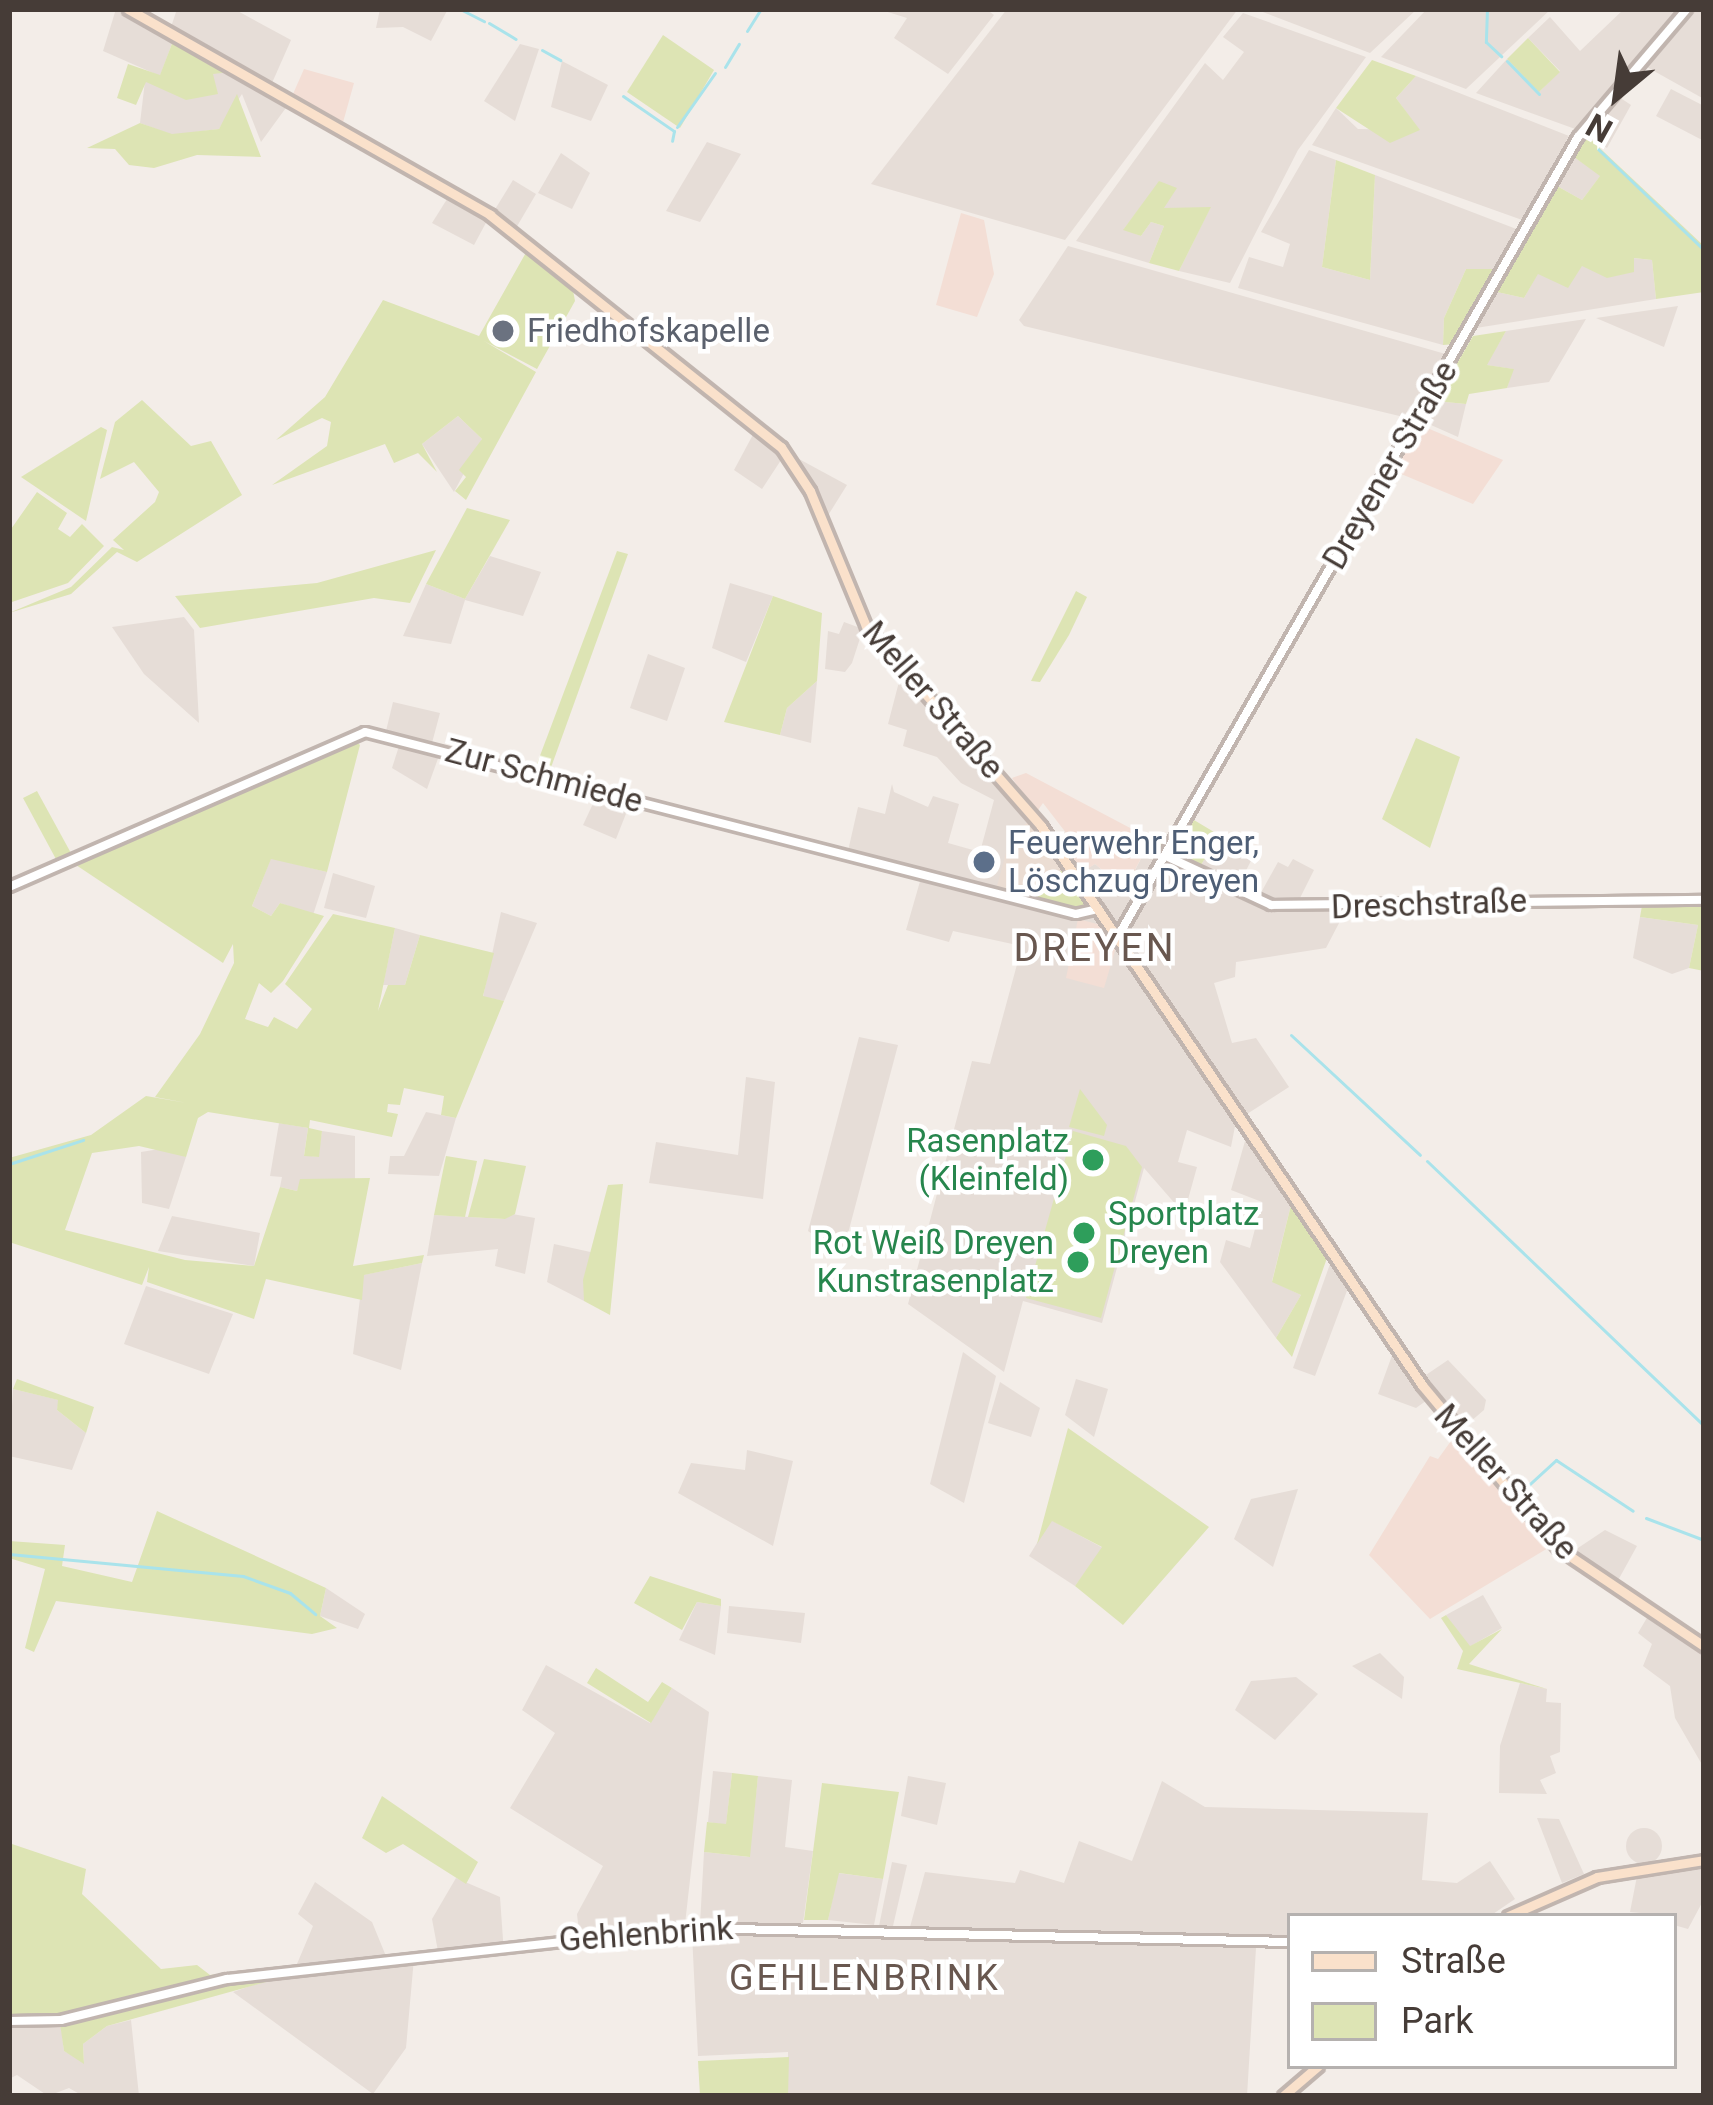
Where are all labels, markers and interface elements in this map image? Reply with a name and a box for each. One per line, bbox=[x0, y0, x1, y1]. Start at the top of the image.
north arrow bbox=[1557, 36, 1677, 156]
text: N bbox=[1580, 105, 1619, 151]
place label: Friedhofskapelle bbox=[527, 311, 770, 351]
marker: Friedhofskapelle bbox=[490, 318, 516, 344]
street label: Dreyener Straße bbox=[1314, 354, 1466, 576]
street label: Meller Straße bbox=[854, 613, 1012, 787]
street label: Zur Schmiede bbox=[441, 731, 647, 821]
place label: Feuerwehr Enger, Löschzug Dreyen bbox=[1008, 823, 1259, 901]
marker: Feuerwehr Enger, Löschzug Dreyen bbox=[971, 849, 997, 875]
street label: Dreschstraße bbox=[1330, 881, 1528, 927]
district label: DREYEN bbox=[1013, 925, 1177, 971]
place label: Rasenplatz (Kleinfeld) bbox=[906, 1121, 1069, 1199]
marker: Rasenplatz (Kleinfeld) bbox=[1080, 1147, 1106, 1173]
place label: Sportplatz Dreyen bbox=[1108, 1194, 1259, 1272]
marker: Sportplatz Dreyen bbox=[1071, 1220, 1097, 1246]
place label: Rot Weiß Dreyen Kunstrasenplatz bbox=[813, 1223, 1054, 1301]
marker: Rot Weiß Dreyen Kunstrasenplatz bbox=[1065, 1249, 1091, 1275]
street label: Meller Straße bbox=[1426, 1396, 1586, 1568]
street label: Gehlenbrink bbox=[558, 1908, 734, 1960]
legend bbox=[1287, 1913, 1677, 2069]
text: Straße bbox=[1401, 1940, 1506, 1982]
district label: GEHLENBRINK bbox=[729, 1957, 1001, 2001]
text: Park bbox=[1401, 2000, 1474, 2042]

